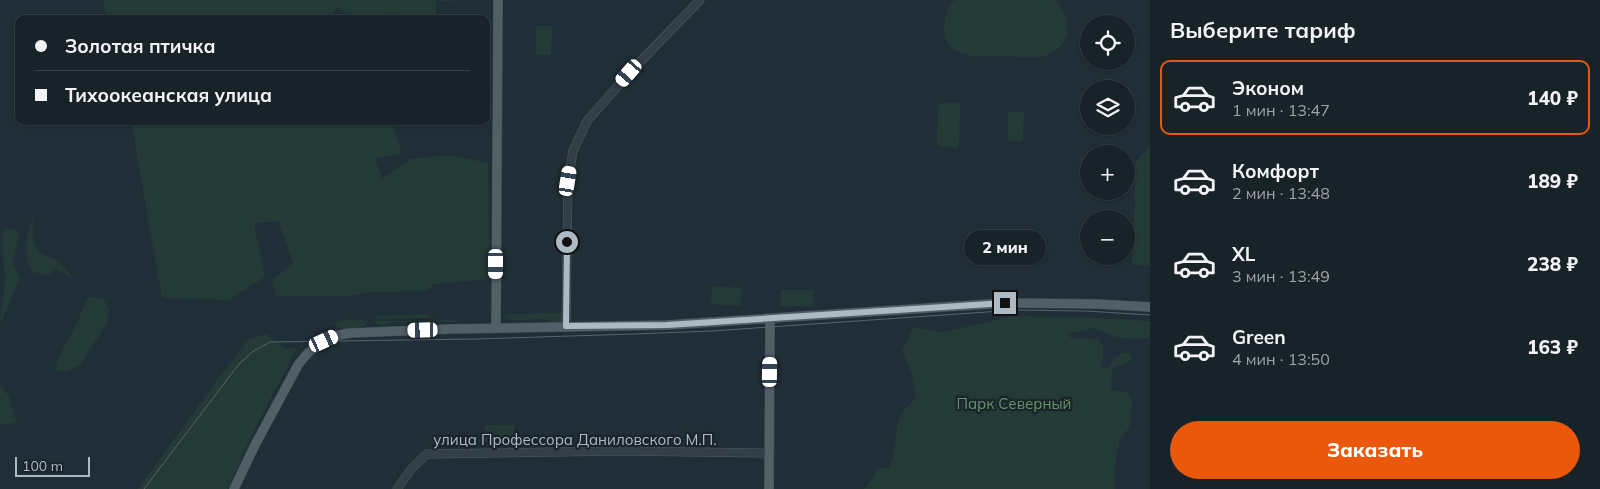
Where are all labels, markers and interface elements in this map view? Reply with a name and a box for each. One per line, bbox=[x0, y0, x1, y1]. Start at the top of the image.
map controls bbox=[1080, 15, 1135, 265]
button: locate bbox=[1080, 15, 1135, 70]
text: Выберите тариф bbox=[1170, 16, 1356, 44]
text: Золотая птичка bbox=[65, 34, 215, 58]
car bbox=[613, 57, 644, 89]
icon: car bbox=[1172, 75, 1217, 120]
text: Эконом bbox=[1232, 76, 1304, 100]
button: layers bbox=[1080, 80, 1135, 135]
text: Тихоокеанская улица bbox=[65, 83, 272, 107]
text: 140 ₽ bbox=[1527, 86, 1578, 110]
text: 1 мин · 13:47 bbox=[1232, 100, 1330, 120]
button: + bbox=[1080, 145, 1135, 200]
icon: car bbox=[1172, 158, 1217, 203]
text: Комфорт bbox=[1232, 159, 1319, 183]
car bbox=[558, 165, 577, 197]
text: 189 ₽ bbox=[1527, 169, 1578, 193]
text: 2 мин · 13:48 bbox=[1232, 183, 1330, 203]
button: − bbox=[1080, 210, 1135, 265]
callout: 2 мин bbox=[964, 230, 1046, 266]
route start bbox=[556, 231, 578, 253]
text: 2 мин bbox=[982, 237, 1028, 257]
icon: car bbox=[1172, 241, 1217, 286]
text: XL bbox=[1232, 242, 1255, 266]
car bbox=[488, 249, 503, 279]
text: 238 ₽ bbox=[1527, 252, 1578, 276]
text: 3 мин · 13:49 bbox=[1232, 266, 1330, 286]
route end bbox=[994, 292, 1016, 314]
car bbox=[407, 322, 438, 338]
icon: car bbox=[1172, 324, 1217, 369]
text: Green bbox=[1232, 325, 1286, 349]
car bbox=[307, 328, 340, 354]
text: 163 ₽ bbox=[1527, 335, 1578, 359]
text: 4 мин · 13:50 bbox=[1232, 349, 1330, 369]
car bbox=[762, 357, 777, 387]
park label: Парк Северный bbox=[956, 394, 1072, 413]
button: Заказать bbox=[1170, 421, 1580, 479]
street label: улица Профессора Даниловского М.П. bbox=[433, 430, 717, 449]
scale bar bbox=[15, 454, 90, 477]
text: 100 m bbox=[22, 457, 63, 475]

